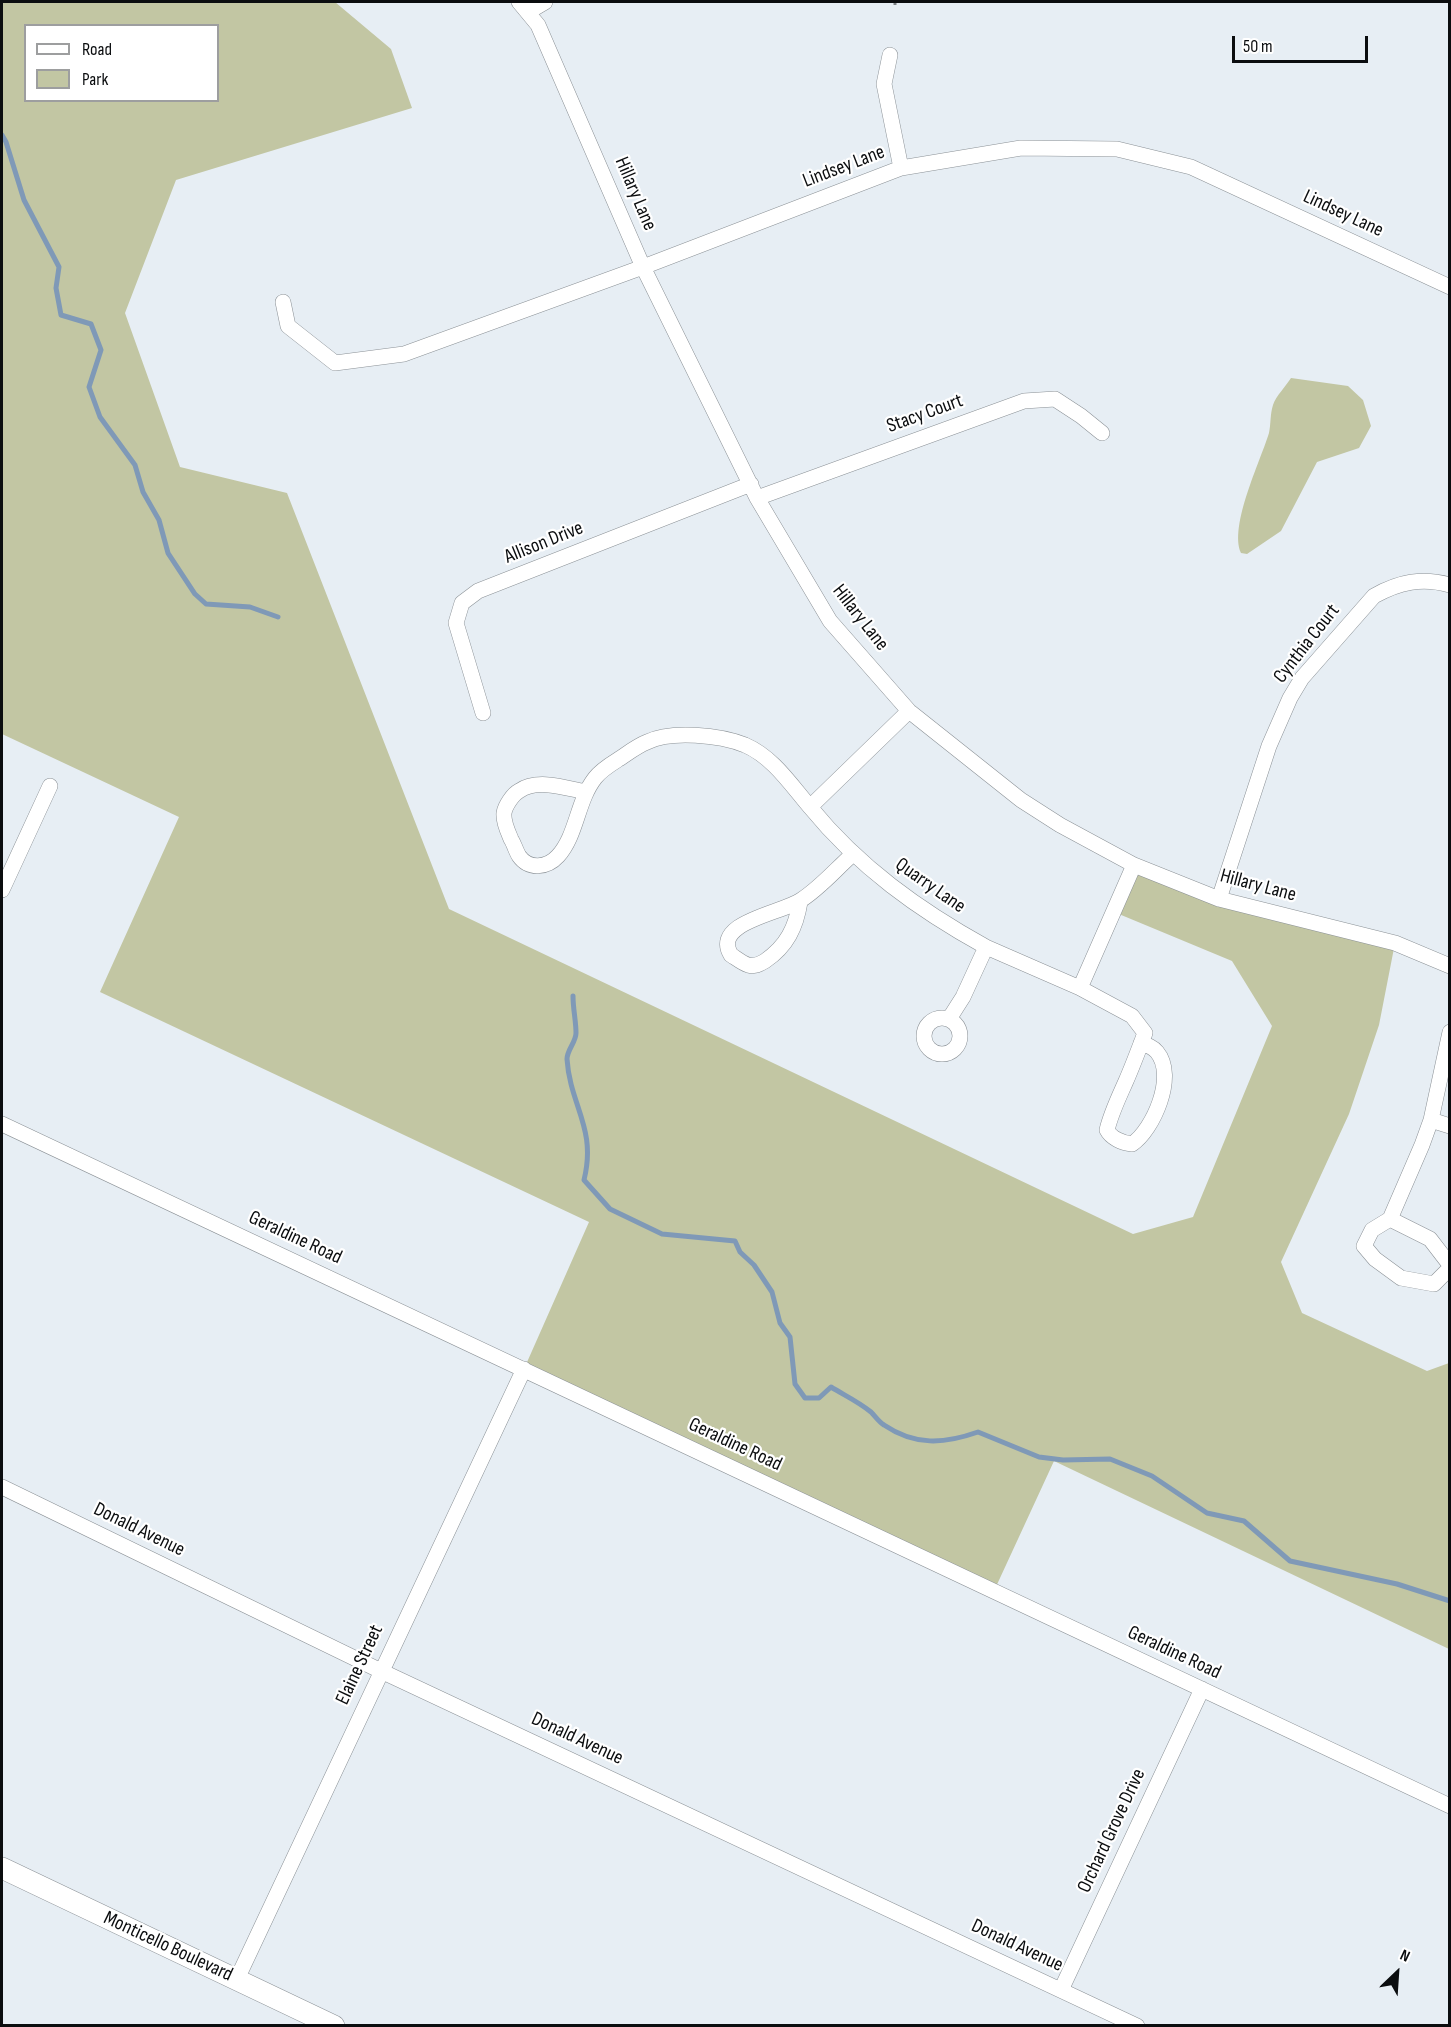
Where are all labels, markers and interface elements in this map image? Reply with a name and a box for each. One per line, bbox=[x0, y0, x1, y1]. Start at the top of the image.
legend bbox=[24, 24, 219, 102]
scale bar bbox=[1235, 24, 1372, 62]
text: 50 m bbox=[1243, 36, 1273, 57]
text: Road bbox=[82, 39, 112, 60]
text: Park bbox=[82, 69, 108, 90]
street label: Lindsey Lane bbox=[800, 140, 888, 194]
street label: Hillary Lane bbox=[609, 154, 661, 234]
street label: Lindsey Lane bbox=[1299, 185, 1387, 243]
street label: Stacy Court bbox=[884, 389, 966, 439]
street label: Allison Drive bbox=[501, 516, 587, 570]
street label: Hillary Lane bbox=[827, 580, 893, 656]
street label: Cynthia Court bbox=[1269, 600, 1345, 688]
street label: Quarry Lane bbox=[890, 853, 970, 919]
street label: Hillary Lane bbox=[1217, 864, 1299, 908]
street label: Geraldine Road bbox=[245, 1206, 345, 1270]
street label: Geraldine Road bbox=[685, 1413, 785, 1477]
street label: Donald Avenue bbox=[89, 1498, 189, 1562]
street label: Elaine Street bbox=[331, 1621, 389, 1709]
street label: Geraldine Road bbox=[1124, 1621, 1224, 1685]
street label: Donald Avenue bbox=[527, 1707, 627, 1771]
street label: Orchard Grove Drive bbox=[1073, 1765, 1151, 1897]
street label: Monticello Boulevard bbox=[100, 1907, 236, 1987]
street label: Donald Avenue bbox=[967, 1914, 1067, 1978]
north arrow bbox=[1367, 1943, 1427, 2003]
text: N bbox=[1397, 1946, 1413, 1967]

